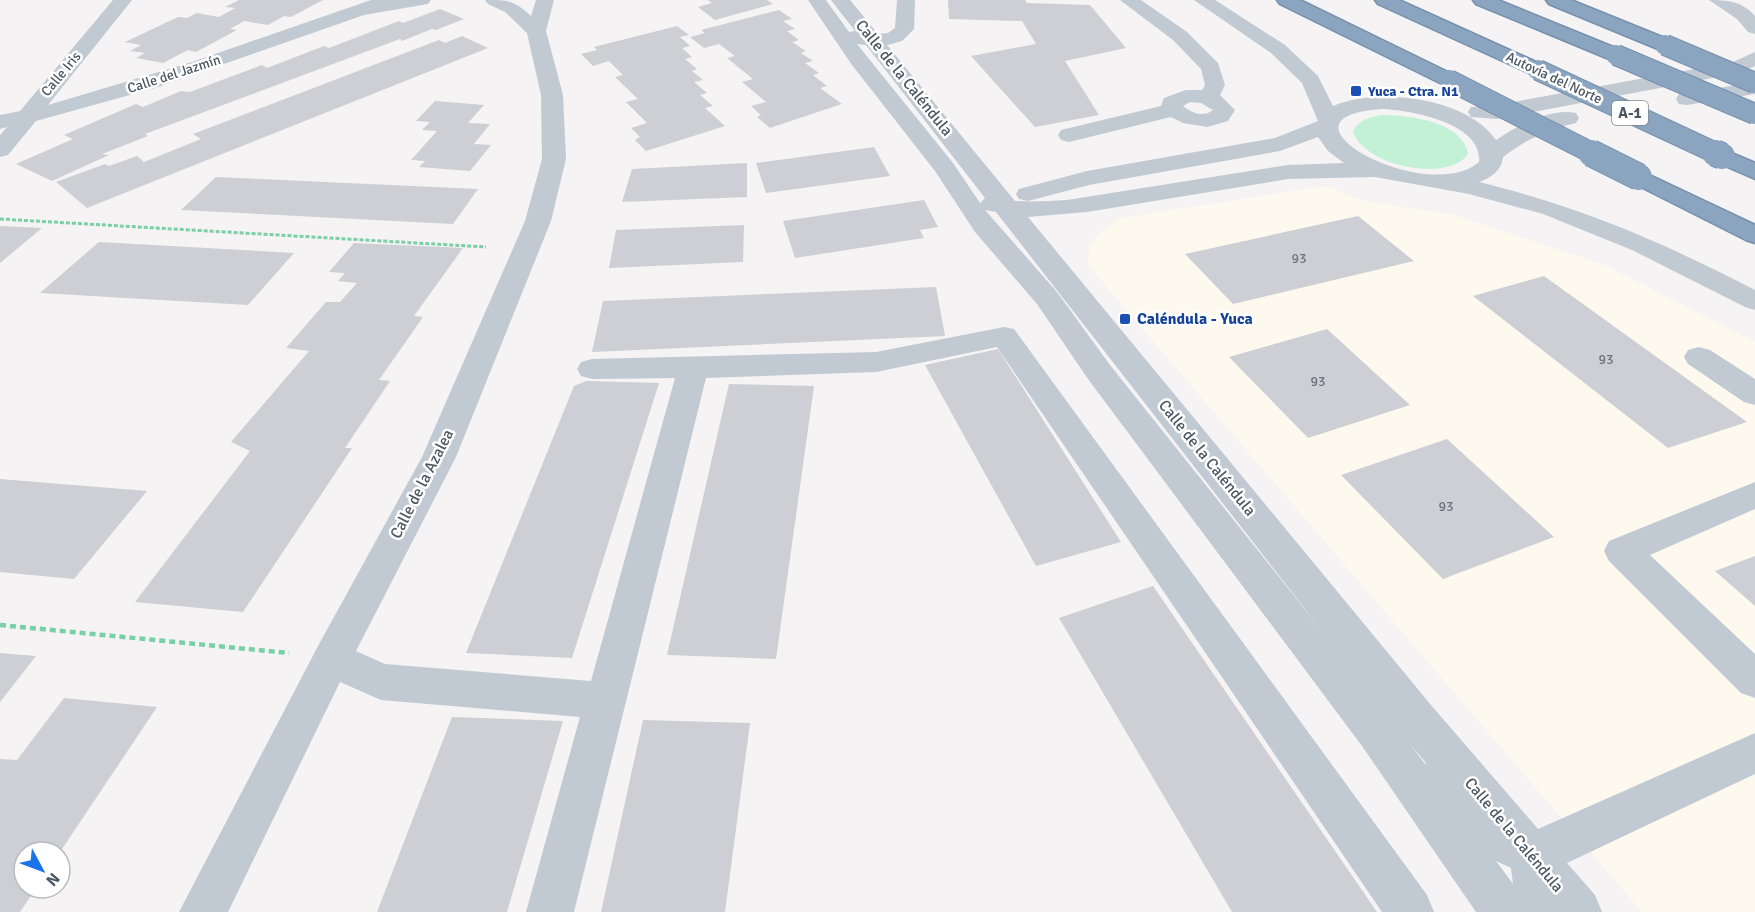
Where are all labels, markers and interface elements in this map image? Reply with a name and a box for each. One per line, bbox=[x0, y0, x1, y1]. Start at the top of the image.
street label: Calle de la Caléndula bbox=[851, 16, 957, 140]
street label: Calle Iris bbox=[37, 48, 85, 100]
street label: Autovía del Norte bbox=[1503, 48, 1605, 108]
street label: Calle del Jazmín bbox=[125, 51, 223, 97]
place label: Yuca - Ctra. N1 bbox=[1367, 83, 1459, 100]
marker: Yuca - Ctra. N1 bbox=[1349, 84, 1363, 98]
road number: A-1 bbox=[1612, 101, 1648, 125]
house number: 93 bbox=[1291, 250, 1307, 267]
place label: Caléndula - Yuca bbox=[1137, 309, 1253, 329]
marker: Caléndula - Yuca bbox=[1118, 312, 1132, 326]
house number: 93 bbox=[1598, 351, 1614, 368]
house number: 93 bbox=[1310, 373, 1326, 390]
street label: Calle de la Caléndula bbox=[1154, 396, 1260, 520]
street label: Calle de la Azalea bbox=[386, 426, 458, 542]
house number: 93 bbox=[1438, 498, 1454, 515]
street label: Calle de la Caléndula bbox=[1460, 774, 1568, 896]
north arrow bbox=[12, 840, 72, 900]
text: N bbox=[41, 868, 64, 890]

